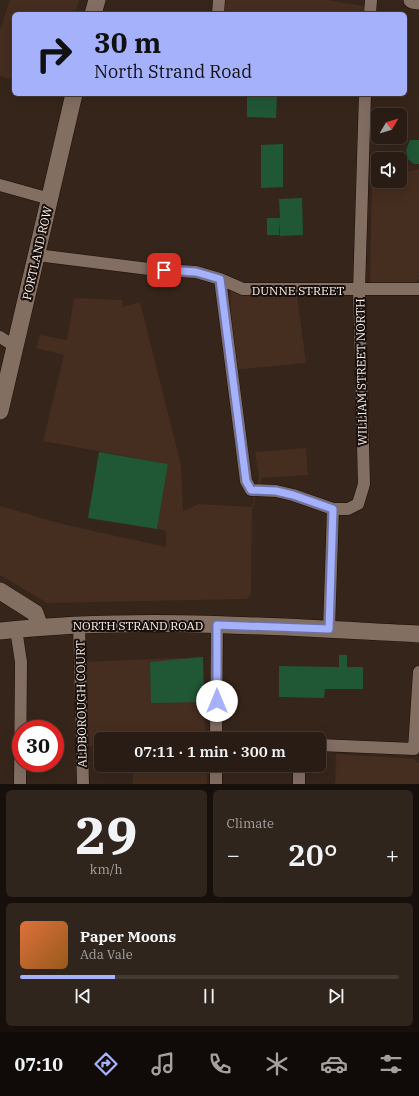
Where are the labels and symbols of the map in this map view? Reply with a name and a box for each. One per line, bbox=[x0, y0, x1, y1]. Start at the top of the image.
north arrow bbox=[371, 108, 407, 144]
street label: PORTLAND ROW bbox=[19, 204, 55, 301]
pin bbox=[147, 253, 181, 287]
street label: DUNNE STREET bbox=[252, 283, 344, 298]
street label: WILLIAM STREET NORTH bbox=[352, 298, 370, 446]
street label: NORTH STRAND ROAD bbox=[73, 618, 203, 633]
street label: ALDBOROUGH COURT bbox=[72, 640, 90, 768]
position arrow bbox=[196, 680, 238, 722]
speed limit sign: 30 bbox=[12, 720, 64, 772]

